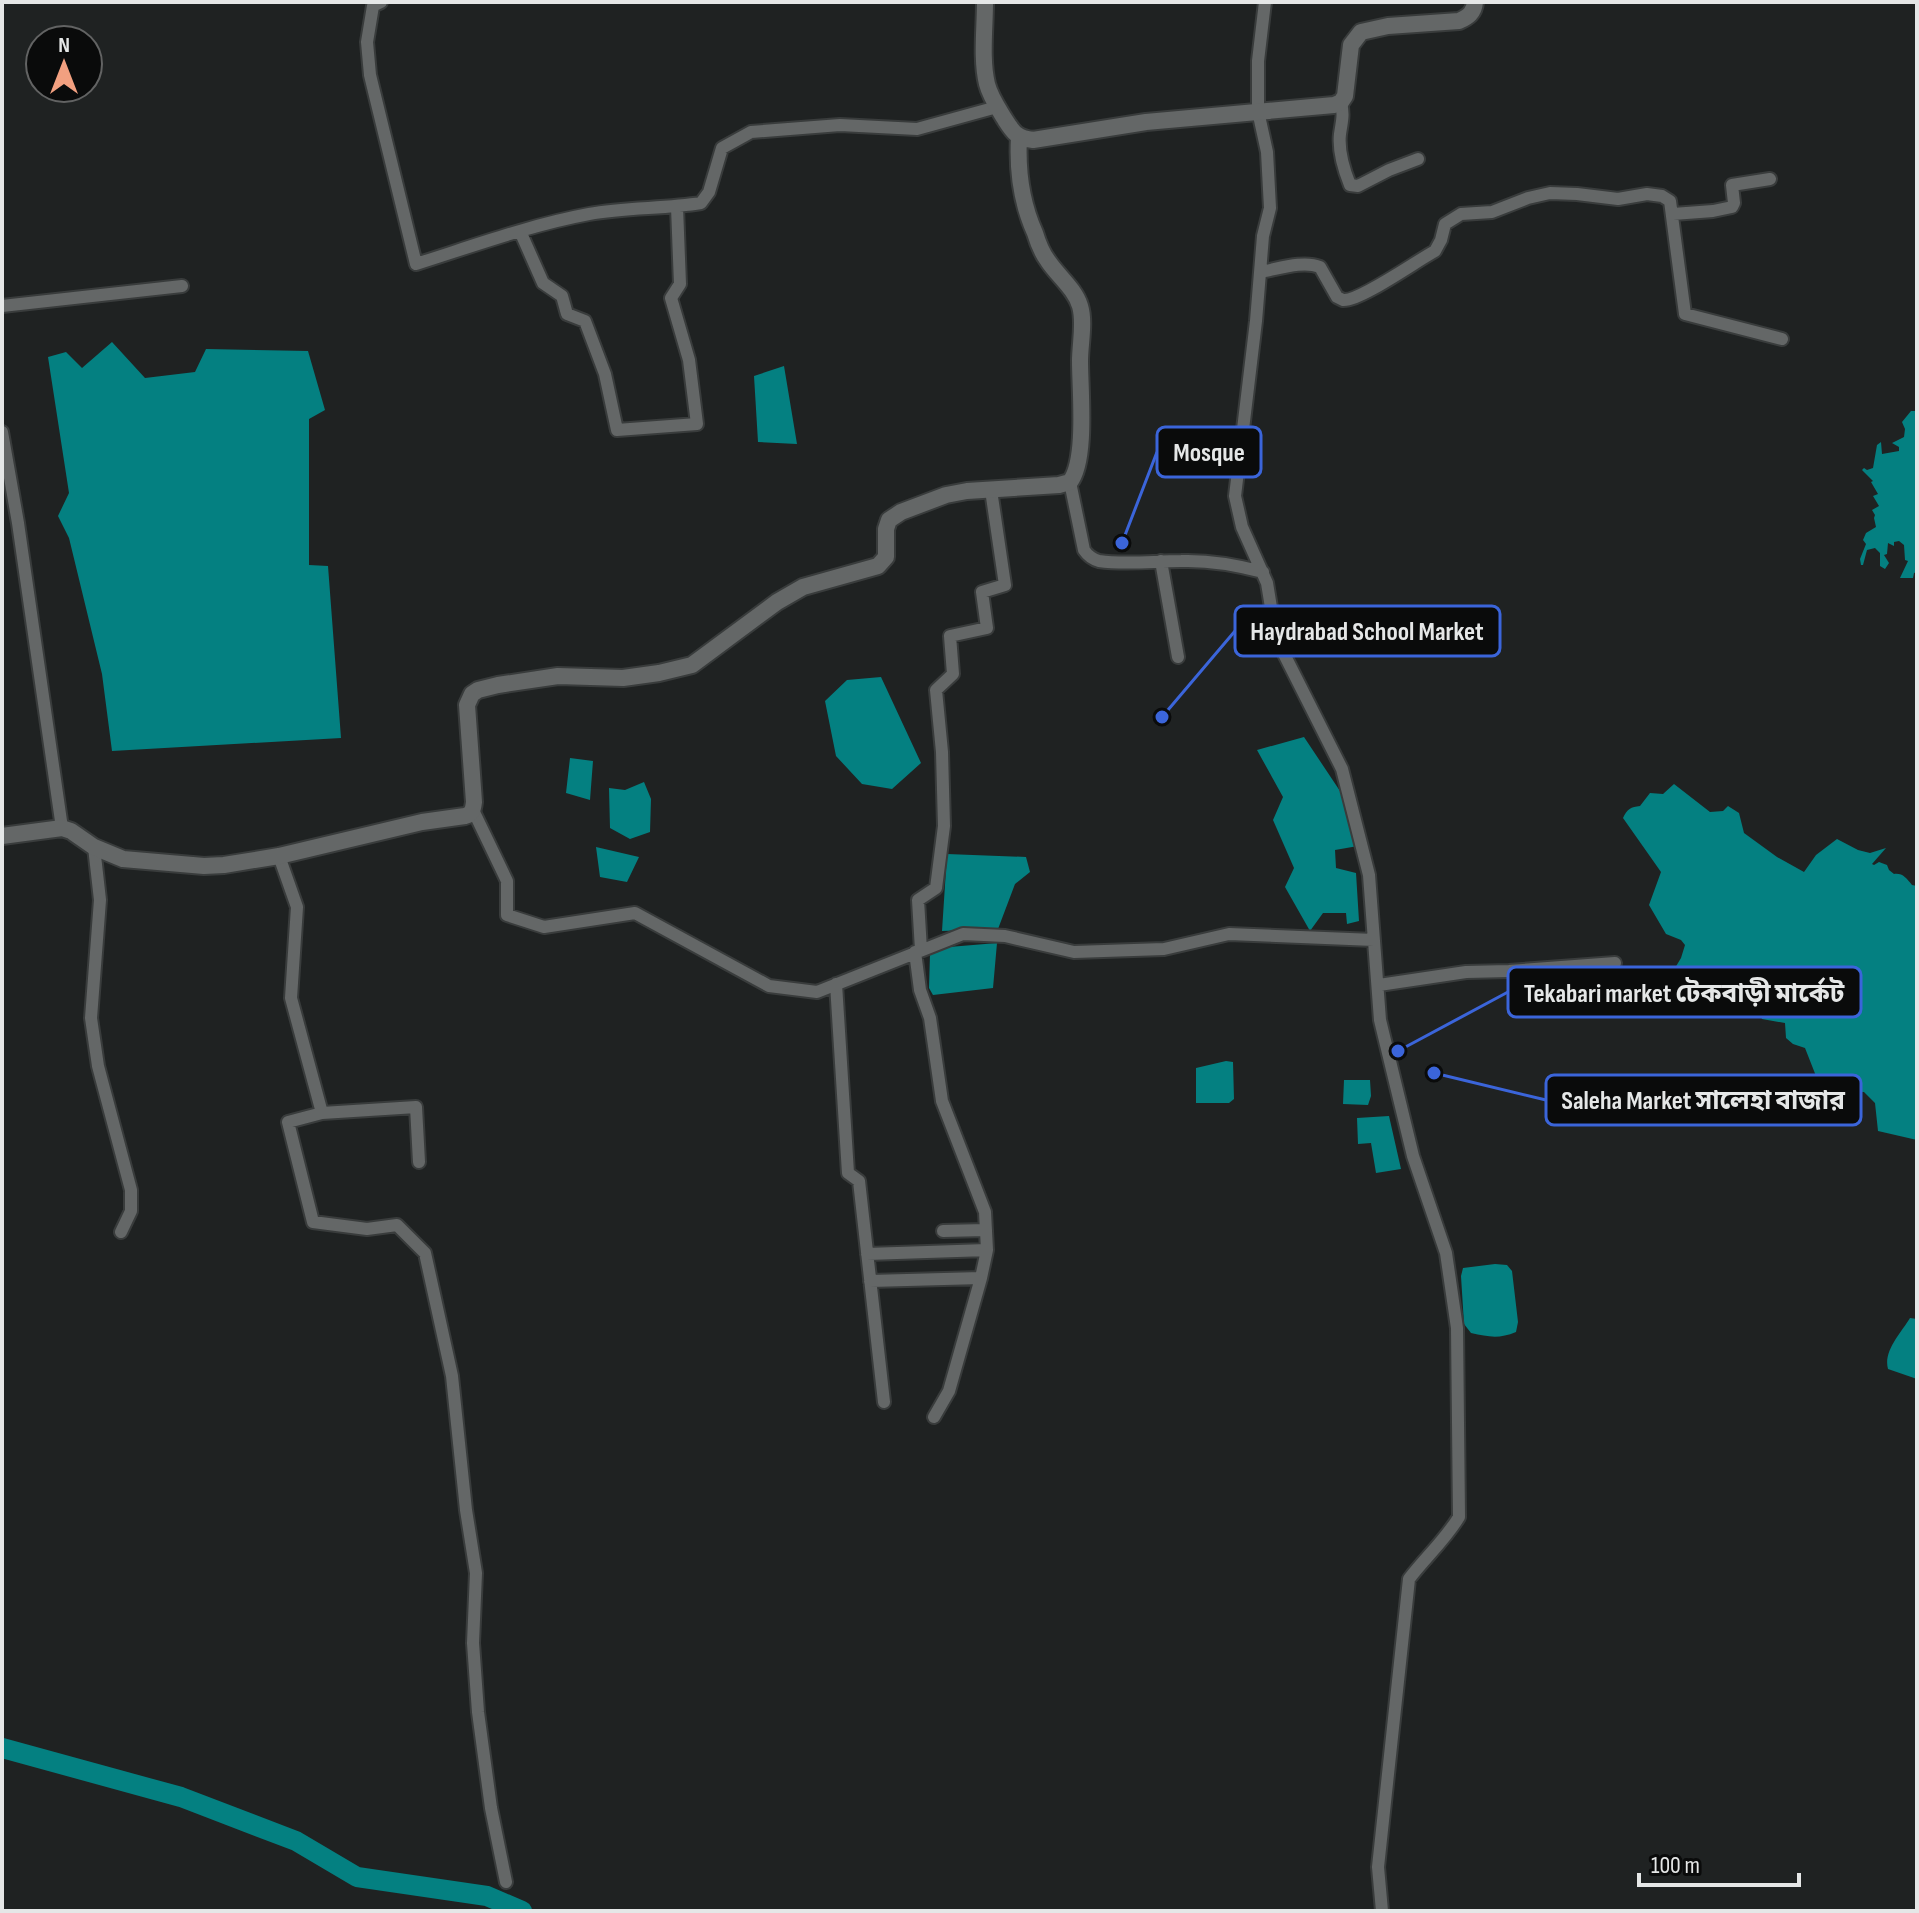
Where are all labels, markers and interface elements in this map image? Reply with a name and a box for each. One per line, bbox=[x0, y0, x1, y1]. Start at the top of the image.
north arrow bbox=[24, 24, 104, 104]
text: N bbox=[58, 32, 70, 59]
callout: Mosque bbox=[1157, 427, 1261, 477]
text: Mosque bbox=[1173, 438, 1245, 469]
callout: Haydrabad School Market bbox=[1235, 606, 1500, 656]
text: Haydrabad School Market bbox=[1250, 617, 1484, 648]
callout: Tekabari market টেকবাড়ী মার্কেট bbox=[1508, 967, 1861, 1017]
text: Tekabari market টেকবাড়ী মার্কেট bbox=[1524, 977, 1845, 1010]
callout: Saleha Market সালেহা বাজার bbox=[1546, 1075, 1861, 1125]
text: Saleha Market সালেহা বাজার bbox=[1561, 1086, 1845, 1117]
scale bar bbox=[1639, 1837, 1799, 1887]
text: 100 m bbox=[1651, 1851, 1700, 1880]

